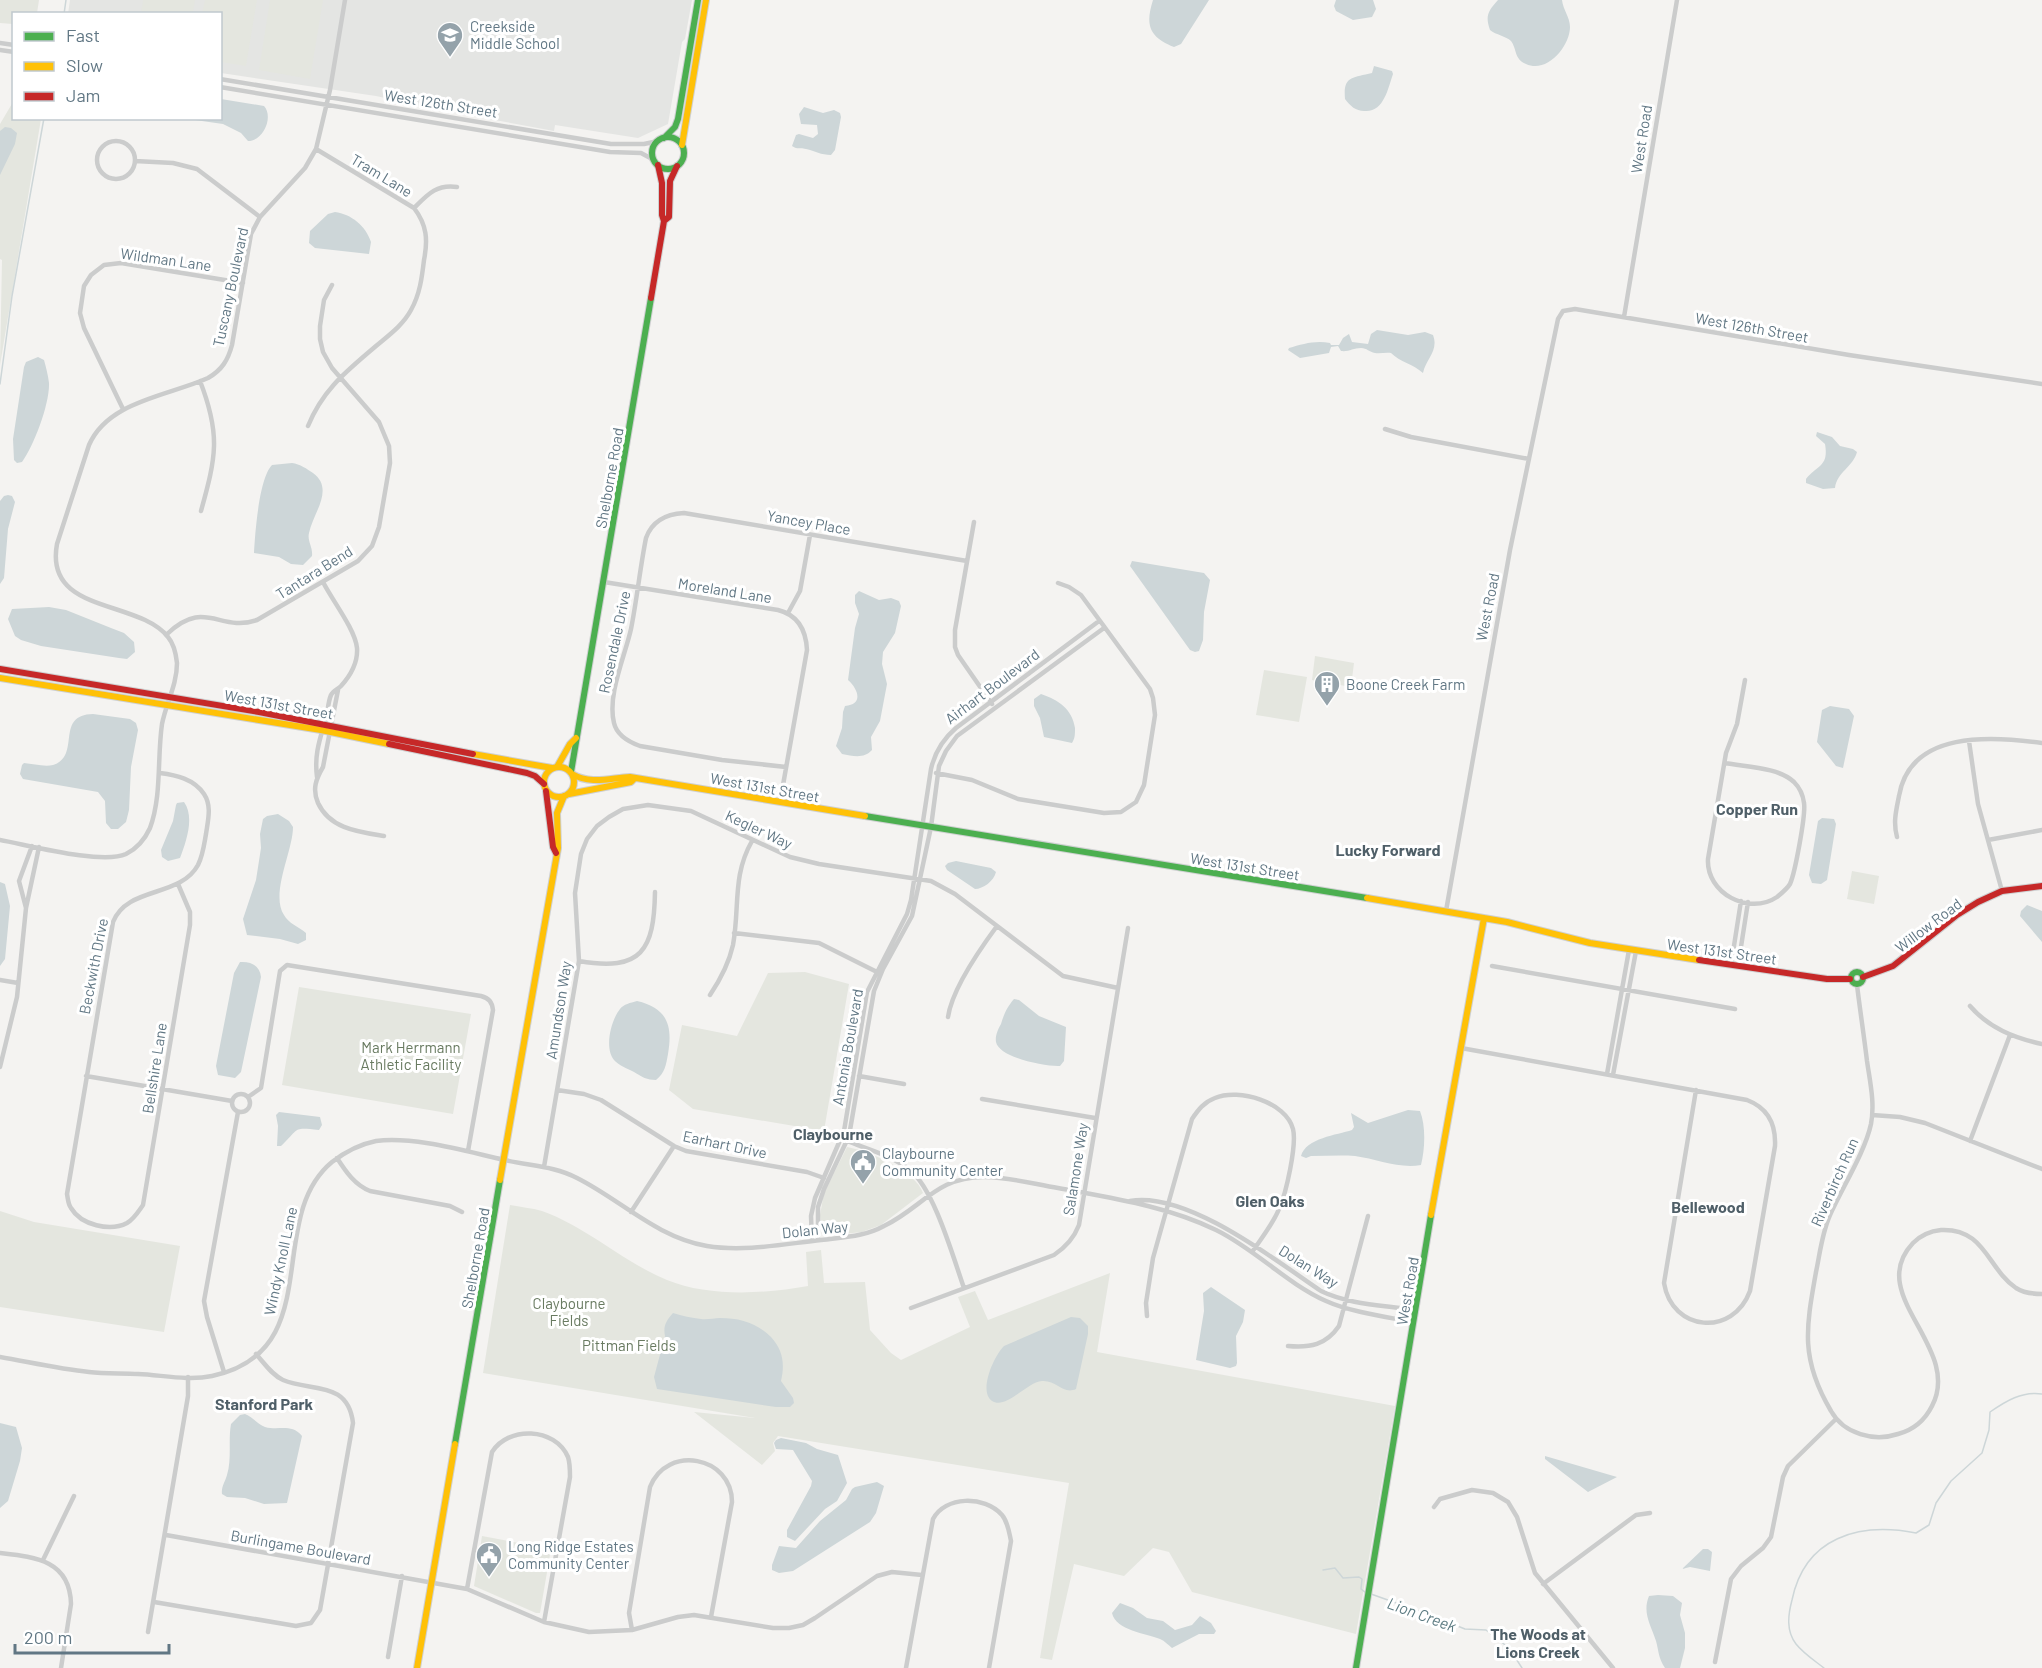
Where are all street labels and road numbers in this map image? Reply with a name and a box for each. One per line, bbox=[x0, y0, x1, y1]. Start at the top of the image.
street label: West 126th Street bbox=[383, 85, 499, 121]
street label: West Road bbox=[1627, 103, 1655, 175]
street label: Tram Lane bbox=[348, 150, 416, 200]
street label: Tuscany Boulevard bbox=[209, 226, 251, 348]
street label: Wildman Lane bbox=[119, 244, 213, 274]
street label: West 126th Street bbox=[1694, 308, 1810, 346]
street label: Shelborne Road bbox=[591, 426, 627, 530]
street label: Yancey Place bbox=[766, 506, 852, 538]
street label: Tantara Bend bbox=[272, 541, 356, 603]
street label: West Road bbox=[1472, 571, 1502, 643]
street label: Moreland Lane bbox=[677, 574, 773, 606]
street label: Rosendale Drive bbox=[594, 589, 634, 695]
street label: Airhart Boulevard bbox=[941, 645, 1043, 727]
street label: West 131st Street bbox=[223, 686, 335, 722]
street label: West 131st Street bbox=[709, 769, 821, 805]
street label: Kegler Way bbox=[723, 806, 795, 852]
street label: West 131st Street bbox=[1189, 848, 1301, 884]
street label: Willow Road bbox=[1891, 894, 1965, 956]
street label: Beckwith Drive bbox=[75, 917, 111, 1015]
street label: West 131st Street bbox=[1666, 934, 1778, 968]
street label: Amundson Way bbox=[541, 960, 575, 1060]
street label: Antonia Boulevard bbox=[828, 987, 866, 1107]
street label: Bellshire Lane bbox=[138, 1021, 170, 1115]
street label: Salamone Way bbox=[1059, 1121, 1091, 1217]
street label: Earhart Drive bbox=[681, 1126, 769, 1162]
street label: Riverbirch Run bbox=[1806, 1135, 1862, 1229]
street label: Windy Knoll Lane bbox=[260, 1205, 300, 1317]
street label: Shelborne Road bbox=[457, 1206, 493, 1310]
street label: Dolan Way bbox=[781, 1217, 849, 1241]
street label: Dolan Way bbox=[1276, 1241, 1342, 1291]
street label: West Road bbox=[1392, 1255, 1422, 1327]
street label: Burlingame Boulevard bbox=[229, 1526, 373, 1568]

